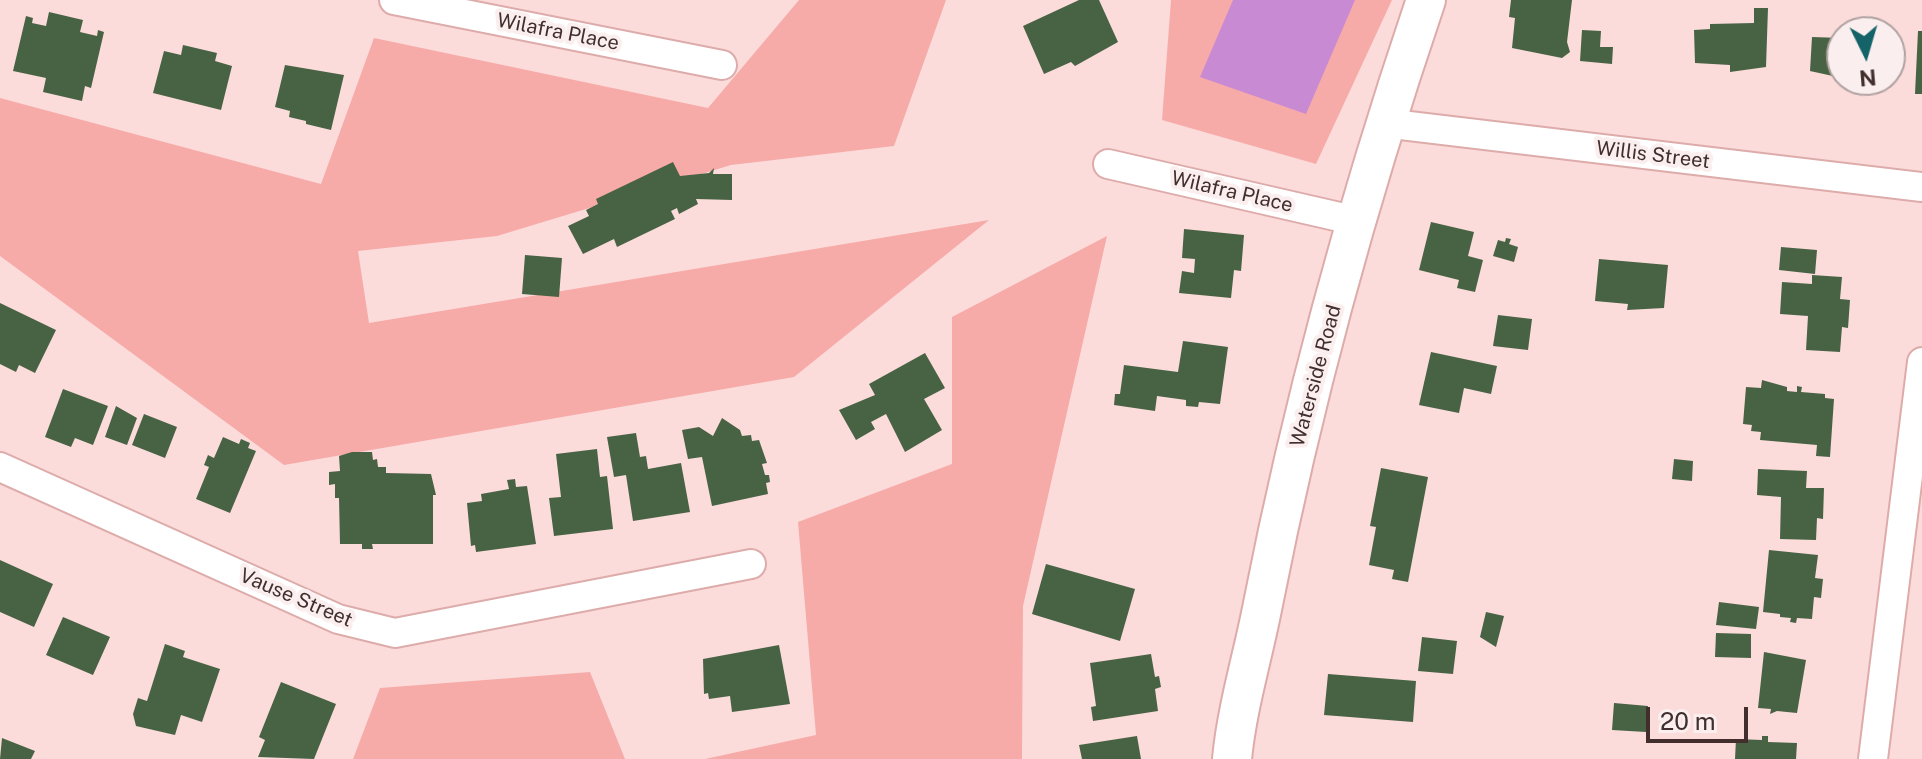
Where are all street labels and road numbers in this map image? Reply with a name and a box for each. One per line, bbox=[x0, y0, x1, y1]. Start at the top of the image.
street label: Wilafra Place bbox=[495, 8, 621, 56]
street label: Willis Street bbox=[1595, 136, 1711, 174]
street label: Wilafra Place bbox=[1169, 166, 1295, 218]
street label: Waterside Road bbox=[1286, 302, 1346, 450]
street label: Vause Street bbox=[236, 564, 356, 632]

